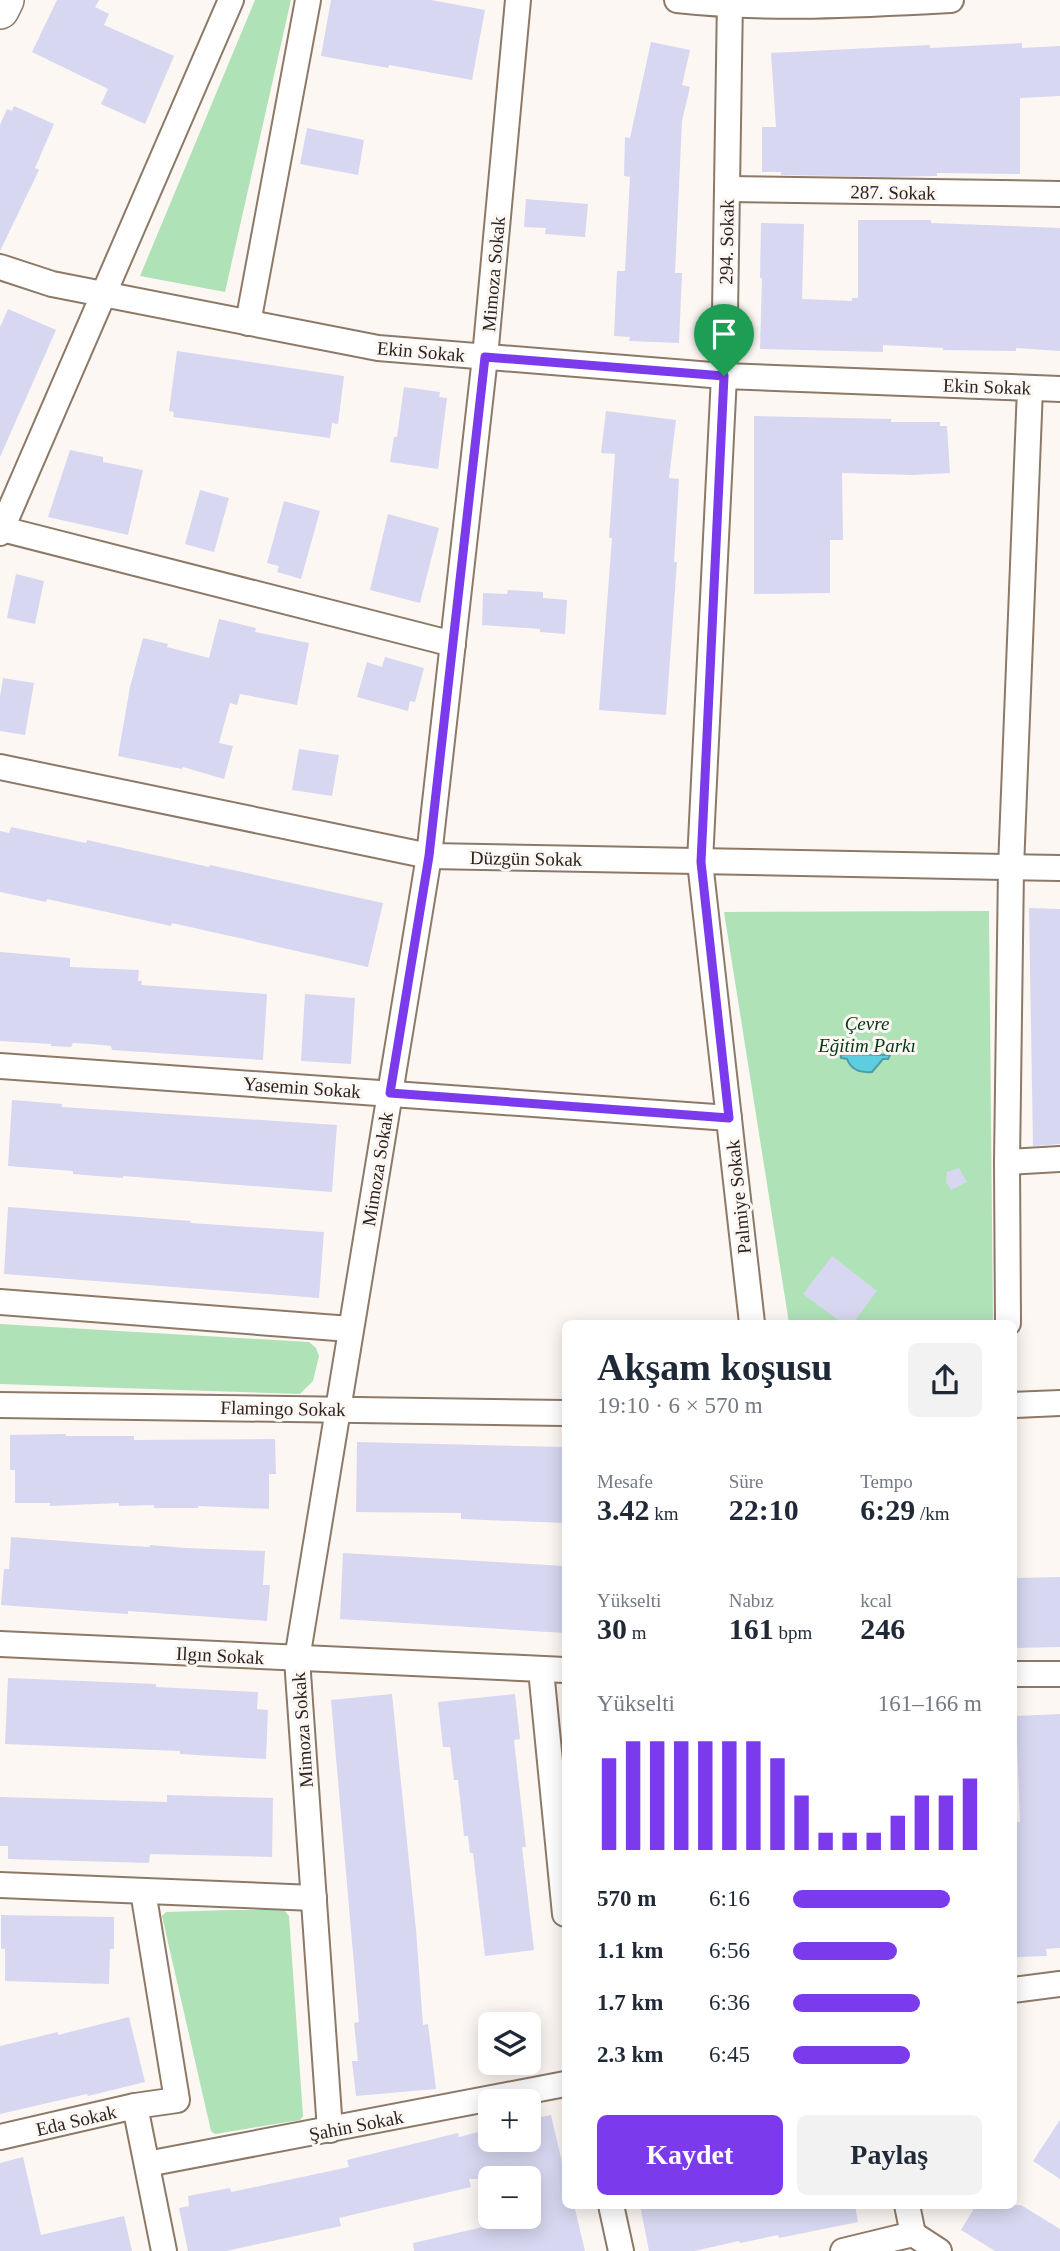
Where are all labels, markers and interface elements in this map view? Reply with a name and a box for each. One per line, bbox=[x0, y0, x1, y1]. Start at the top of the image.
street label: 287. Sokak bbox=[850, 181, 936, 204]
street label: 294. Sokak bbox=[715, 199, 738, 285]
street label: Mimoza Sokak bbox=[478, 215, 509, 333]
pin bbox=[694, 304, 754, 376]
icon: arrive bbox=[705, 315, 743, 353]
street label: Ekin Sokak bbox=[376, 337, 466, 366]
street label: Ekin Sokak bbox=[943, 374, 1032, 399]
street label: Düzgün Sokak bbox=[470, 847, 583, 870]
park label: Çevre Eğitim Parkı bbox=[817, 1013, 916, 1056]
street label: Yasemin Sokak bbox=[242, 1073, 362, 1102]
street label: Mimoza Sokak bbox=[358, 1110, 397, 1228]
street label: Palmiye Sokak bbox=[722, 1138, 755, 1255]
button: share bbox=[908, 1343, 982, 1417]
text: Akşam koşusu bbox=[597, 1346, 833, 1388]
text: 19:10 · 6 × 570 m bbox=[597, 1393, 763, 1418]
street label: Flamingo Sokak bbox=[220, 1397, 346, 1420]
text: Mesafe bbox=[597, 1471, 653, 1492]
text: Süre bbox=[729, 1471, 763, 1492]
text: Tempo bbox=[860, 1471, 913, 1492]
text: 3.42 bbox=[597, 1493, 650, 1526]
text: 22:10 bbox=[729, 1493, 799, 1526]
text: 6:29 bbox=[860, 1493, 915, 1526]
text: km bbox=[650, 1503, 679, 1524]
text: /km bbox=[915, 1503, 950, 1524]
text: Yükselti bbox=[597, 1590, 661, 1611]
text: Nabız bbox=[729, 1590, 774, 1611]
text: kcal bbox=[860, 1590, 892, 1611]
text: 30 bbox=[597, 1612, 627, 1645]
text: 161 bbox=[729, 1612, 774, 1645]
text: 246 bbox=[860, 1612, 905, 1645]
text: m bbox=[627, 1622, 647, 1643]
text: bpm bbox=[774, 1622, 812, 1643]
street label: Ilgın Sokak bbox=[175, 1643, 265, 1668]
street label: Mimoza Sokak bbox=[288, 1671, 317, 1788]
text: Yükselti bbox=[597, 1691, 675, 1716]
text: 161–166 m bbox=[878, 1691, 982, 1716]
text: 570 m bbox=[597, 1886, 656, 1911]
text: 6:16 bbox=[709, 1886, 750, 1911]
text: 1.1 km bbox=[597, 1938, 663, 1963]
text: 6:56 bbox=[709, 1938, 750, 1963]
text: 1.7 km bbox=[597, 1990, 663, 2015]
text: 6:36 bbox=[709, 1990, 750, 2015]
map controls bbox=[478, 2012, 541, 2229]
button: layers bbox=[478, 2012, 541, 2075]
text: 2.3 km bbox=[597, 2042, 663, 2067]
text: 6:45 bbox=[709, 2042, 750, 2067]
button: + bbox=[478, 2089, 541, 2152]
street label: Eda Sokak bbox=[34, 2101, 119, 2140]
street label: Şahin Sokak bbox=[307, 2106, 405, 2145]
button: Kaydet bbox=[597, 2115, 783, 2195]
button: Paylaş bbox=[797, 2115, 982, 2195]
button: − bbox=[478, 2166, 541, 2229]

